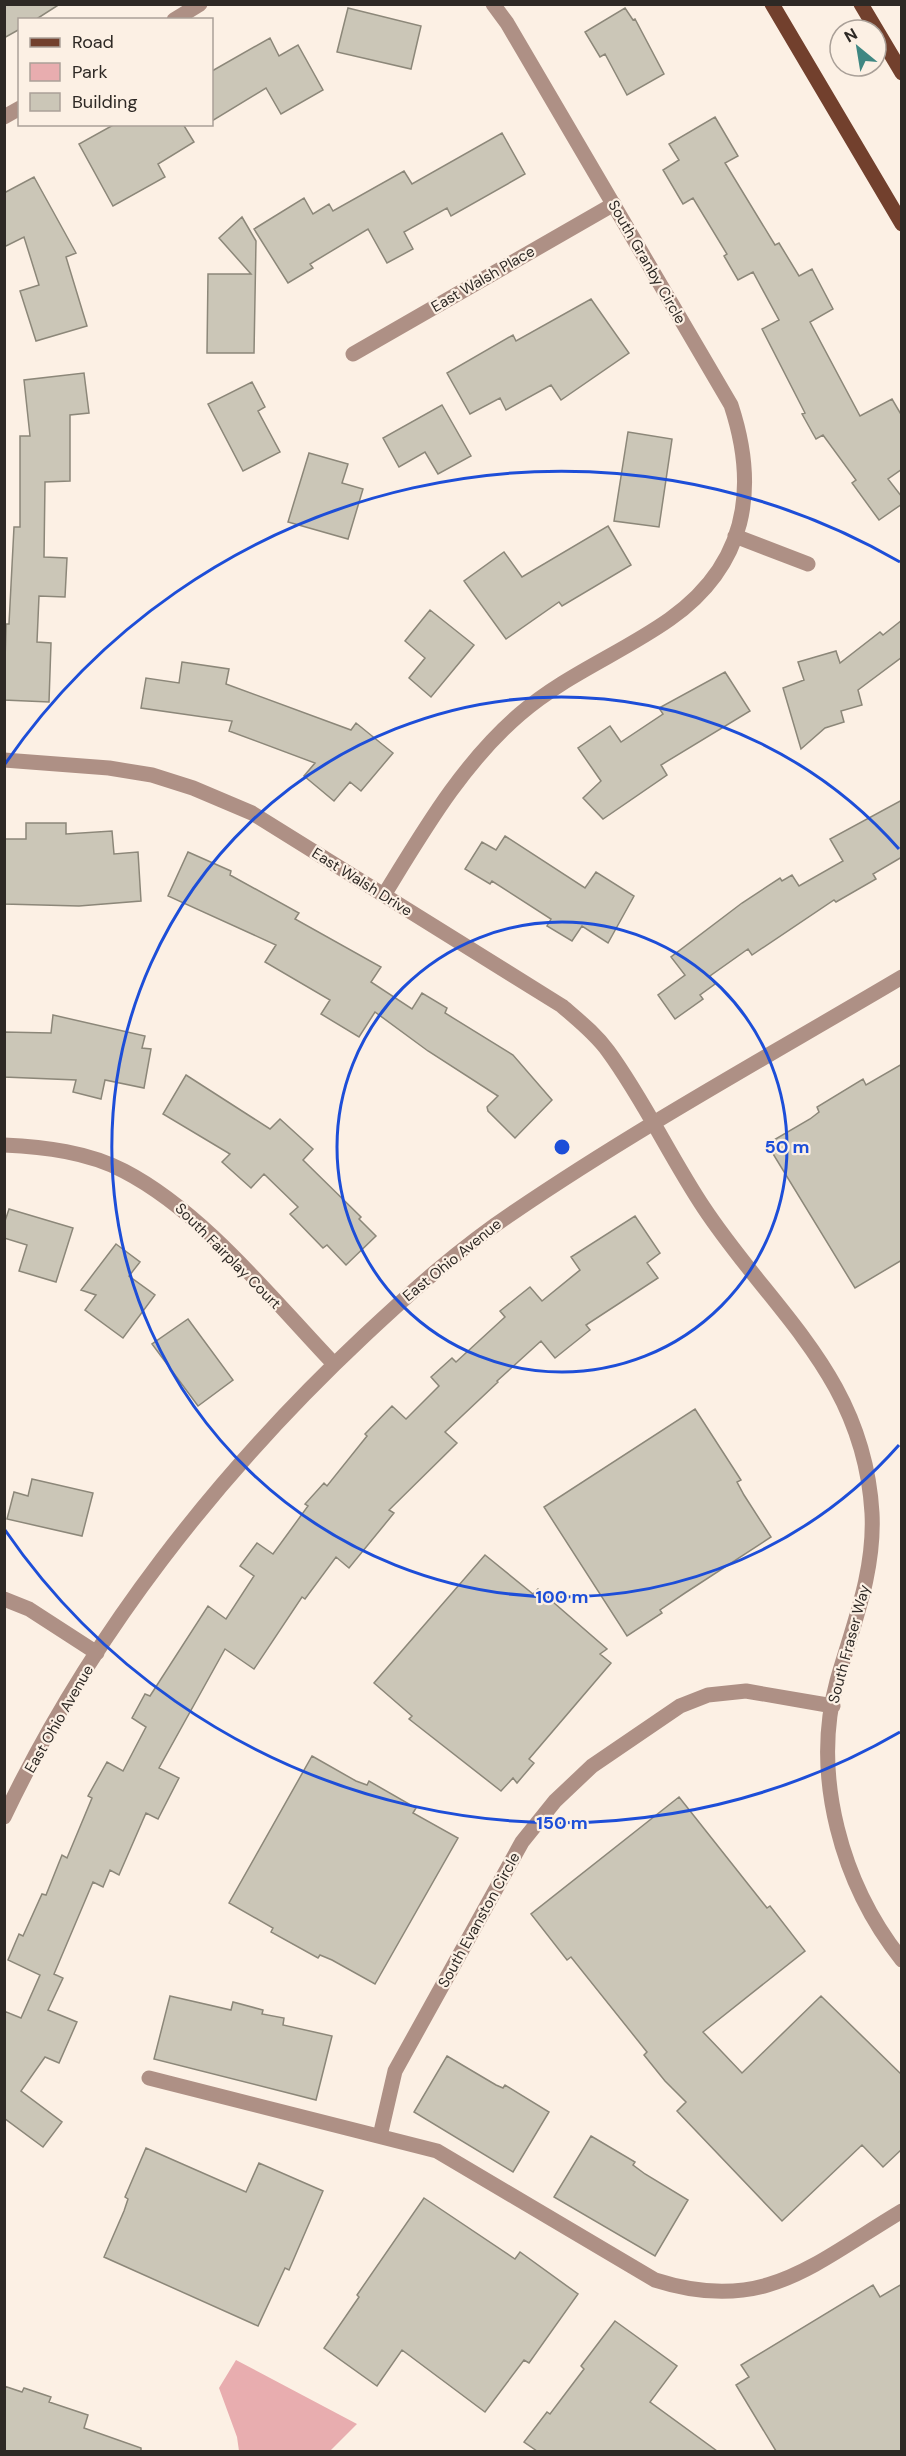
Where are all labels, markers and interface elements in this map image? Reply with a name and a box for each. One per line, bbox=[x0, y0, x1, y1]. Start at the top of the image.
legend bbox=[18, 18, 213, 126]
north arrow bbox=[828, 18, 888, 78]
text: N bbox=[840, 23, 861, 47]
text: Road bbox=[72, 30, 114, 54]
text: Park bbox=[72, 60, 108, 84]
text: Building bbox=[72, 90, 137, 114]
street label: South Granby Circle bbox=[603, 197, 691, 327]
street label: East Walsh Place bbox=[428, 241, 538, 317]
street label: East Walsh Drive bbox=[308, 843, 416, 921]
text: 50 m bbox=[764, 1135, 810, 1159]
centre of rings bbox=[552, 1137, 572, 1157]
street label: South Fairplay Court bbox=[171, 1199, 285, 1313]
street label: East Ohio Avenue bbox=[399, 1214, 505, 1306]
street label: South Fraser Way bbox=[824, 1582, 875, 1706]
text: 100 m bbox=[535, 1585, 589, 1609]
street label: East Ohio Avenue bbox=[20, 1661, 98, 1777]
text: 150 m bbox=[536, 1811, 588, 1835]
street label: South Evanston Circle bbox=[433, 1849, 525, 1991]

